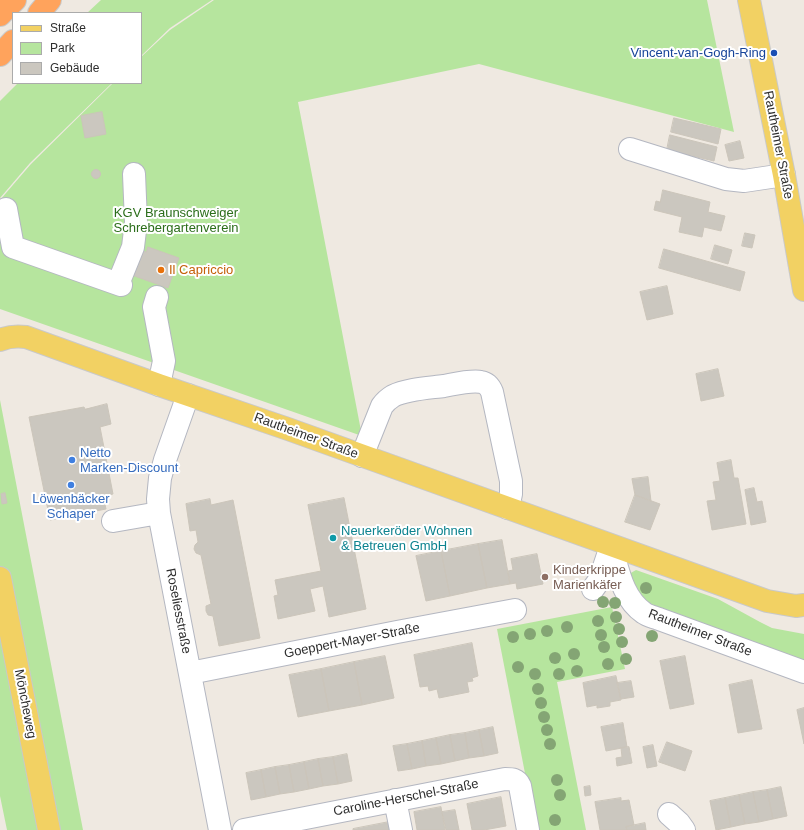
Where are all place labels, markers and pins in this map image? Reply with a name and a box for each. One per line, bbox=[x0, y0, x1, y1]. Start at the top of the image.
place label: Vincent-van-Gogh-Ring bbox=[630, 45, 766, 61]
marker: Vincent-van-Gogh-Ring bbox=[769, 48, 779, 58]
place label: Il Capriccio bbox=[169, 262, 233, 278]
marker: Il Capriccio bbox=[156, 265, 166, 275]
place label: Netto Marken-Discount bbox=[80, 445, 178, 476]
marker: Netto Marken-Discount bbox=[67, 455, 77, 465]
marker: Löwenbäcker Schaper bbox=[66, 480, 76, 490]
place label: Löwenbäcker Schaper bbox=[32, 491, 110, 522]
place label: Neuerkeröder Wohnen & Betreuen GmbH bbox=[341, 523, 472, 554]
marker: Neuerkeröder Wohnen & Betreuen GmbH bbox=[328, 533, 338, 543]
place label: Kinderkrippe Marienkäfer bbox=[553, 562, 626, 593]
marker: Kinderkrippe Marienkäfer bbox=[540, 572, 550, 582]

